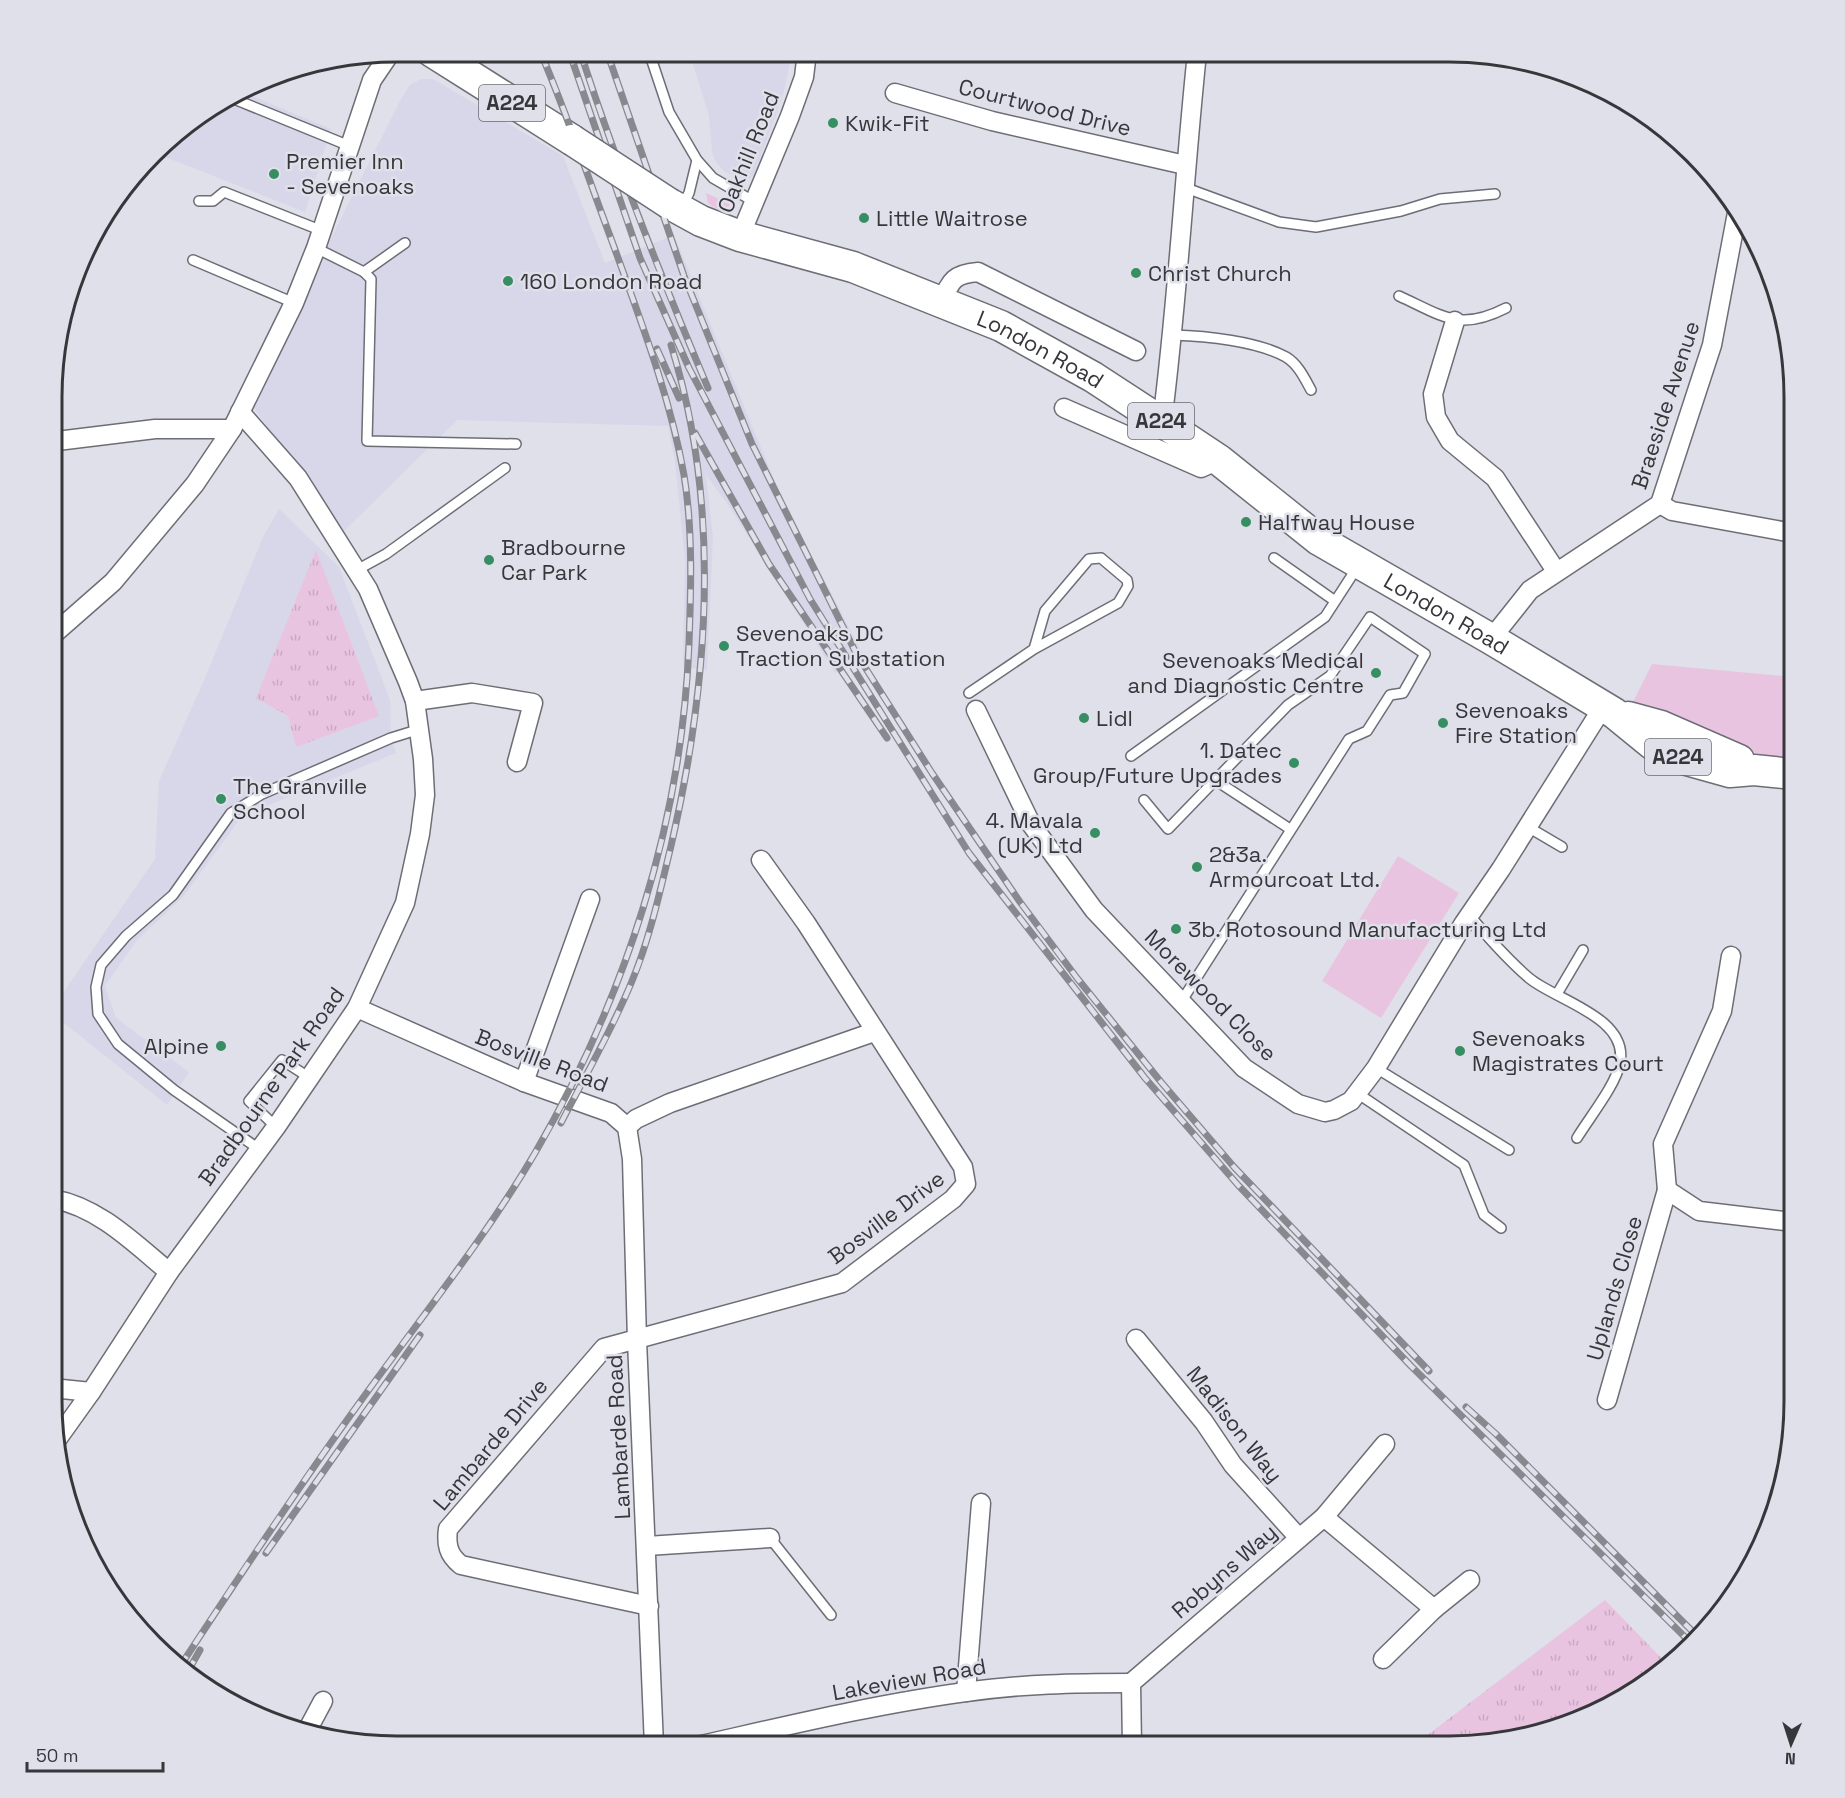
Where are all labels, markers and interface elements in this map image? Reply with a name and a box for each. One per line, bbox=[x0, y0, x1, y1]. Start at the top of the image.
street label: Courtwood Drive bbox=[956, 72, 1134, 142]
road number: A224 bbox=[479, 85, 545, 121]
street label: Oakhill Road bbox=[711, 87, 785, 217]
place label: Kwik-Fit bbox=[845, 109, 930, 137]
marker: Kwik-Fit bbox=[826, 116, 840, 130]
place label: Premier Inn - Sevenoaks bbox=[286, 147, 414, 200]
marker: Premier Inn - Sevenoaks bbox=[267, 167, 281, 181]
place label: Little Waitrose bbox=[876, 204, 1028, 232]
marker: Little Waitrose bbox=[857, 211, 871, 225]
place label: Christ Church bbox=[1148, 259, 1292, 287]
marker: Christ Church bbox=[1129, 266, 1143, 280]
place label: 160 London Road bbox=[520, 267, 702, 295]
marker: 160 London Road bbox=[501, 274, 515, 288]
street label: London Road bbox=[973, 304, 1109, 394]
street label: Braeside Avenue bbox=[1625, 317, 1705, 493]
road number: A224 bbox=[1128, 403, 1194, 439]
place label: Halfway House bbox=[1258, 508, 1415, 536]
marker: Halfway House bbox=[1239, 515, 1253, 529]
place label: Bradbourne Car Park bbox=[501, 533, 626, 586]
marker: Bradbourne Car Park bbox=[482, 553, 496, 567]
street label: London Road bbox=[1379, 566, 1514, 661]
place label: Sevenoaks DC Traction Substation bbox=[736, 619, 946, 672]
marker: Sevenoaks DC Traction Substation bbox=[717, 639, 731, 653]
place label: Sevenoaks Medical and Diagnostic Centre bbox=[1127, 646, 1364, 699]
marker: Sevenoaks Medical and Diagnostic Centre bbox=[1369, 666, 1383, 680]
place label: Sevenoaks Fire Station bbox=[1455, 696, 1577, 749]
place label: Lidl bbox=[1096, 704, 1133, 732]
marker: Lidl bbox=[1077, 711, 1091, 725]
marker: Sevenoaks Fire Station bbox=[1436, 716, 1450, 730]
place label: 1. Datec Group/Future Upgrades bbox=[1033, 736, 1282, 789]
road number: A224 bbox=[1645, 739, 1711, 775]
marker: 1. Datec Group/Future Upgrades bbox=[1287, 756, 1301, 770]
place label: The Granville School bbox=[233, 772, 367, 825]
marker: The Granville School bbox=[214, 792, 228, 806]
place label: 4. Mavala (UK) Ltd bbox=[985, 806, 1083, 859]
marker: 4. Mavala (UK) Ltd bbox=[1088, 826, 1102, 840]
place label: 2&3a. Armourcoat Ltd. bbox=[1209, 840, 1380, 893]
marker: 2&3a. Armourcoat Ltd. bbox=[1190, 860, 1204, 874]
place label: 3b. Rotosound Manufacturing Ltd bbox=[1188, 915, 1547, 943]
marker: 3b. Rotosound Manufacturing Ltd bbox=[1169, 922, 1183, 936]
street label: Morewood Close bbox=[1139, 923, 1283, 1067]
street label: Bradbourne Park Road bbox=[192, 981, 350, 1191]
street label: Bosville Road bbox=[472, 1022, 612, 1098]
place label: Sevenoaks Magistrates Court bbox=[1472, 1024, 1664, 1077]
place label: Alpine bbox=[144, 1032, 209, 1060]
marker: Alpine bbox=[214, 1039, 228, 1053]
marker: Sevenoaks Magistrates Court bbox=[1453, 1044, 1467, 1058]
street label: Bosville Drive bbox=[822, 1164, 950, 1270]
street label: Uplands Close bbox=[1580, 1212, 1648, 1364]
street label: Lambarde Road bbox=[600, 1354, 636, 1520]
street label: Madison Way bbox=[1181, 1360, 1289, 1488]
street label: Lambarde Drive bbox=[427, 1372, 553, 1516]
street label: Robyns Way bbox=[1166, 1518, 1282, 1624]
street label: Lakeview Road bbox=[830, 1652, 988, 1706]
north arrow bbox=[1761, 1714, 1821, 1774]
scale bar bbox=[27, 1735, 164, 1773]
text: 50 m bbox=[36, 1744, 78, 1767]
text: N bbox=[1784, 1748, 1796, 1769]

